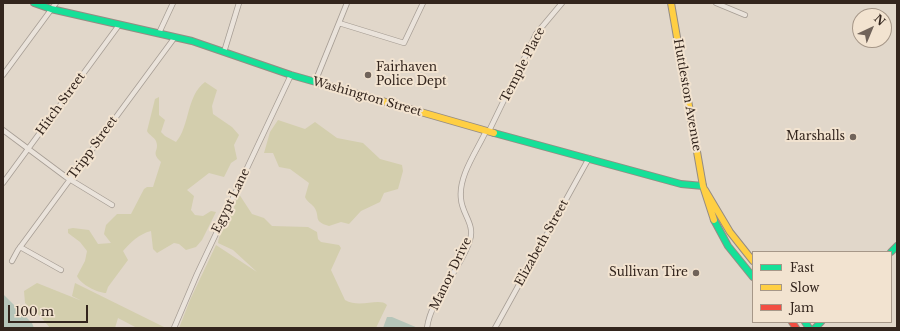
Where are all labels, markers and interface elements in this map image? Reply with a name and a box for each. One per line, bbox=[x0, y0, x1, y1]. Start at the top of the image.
north arrow bbox=[852, 8, 892, 48]
text: N bbox=[871, 11, 888, 29]
street label: Temple Place bbox=[498, 25, 548, 105]
street label: Huttleston Avenue bbox=[670, 38, 704, 152]
place label: Fairhaven Police Dept bbox=[376, 61, 447, 89]
street label: Hitch Street bbox=[33, 70, 89, 138]
marker: Fairhaven Police Dept bbox=[363, 70, 373, 80]
street label: Washington Street bbox=[311, 74, 423, 120]
street label: Tripp Street bbox=[65, 114, 121, 182]
place label: Marshalls bbox=[786, 130, 845, 144]
marker: Marshalls bbox=[848, 132, 858, 142]
street label: Egypt Lane bbox=[209, 166, 253, 236]
street label: Elizabeth Street bbox=[512, 197, 572, 289]
street label: Manor Drive bbox=[427, 235, 475, 313]
legend bbox=[752, 251, 892, 323]
text: Fast bbox=[790, 260, 814, 275]
place label: Sullivan Tire bbox=[609, 266, 688, 280]
marker: Sullivan Tire bbox=[691, 268, 701, 278]
text: Slow bbox=[790, 280, 819, 295]
scale bar bbox=[10, 297, 90, 323]
text: Jam bbox=[790, 300, 814, 315]
text: 100 m bbox=[15, 304, 54, 319]

